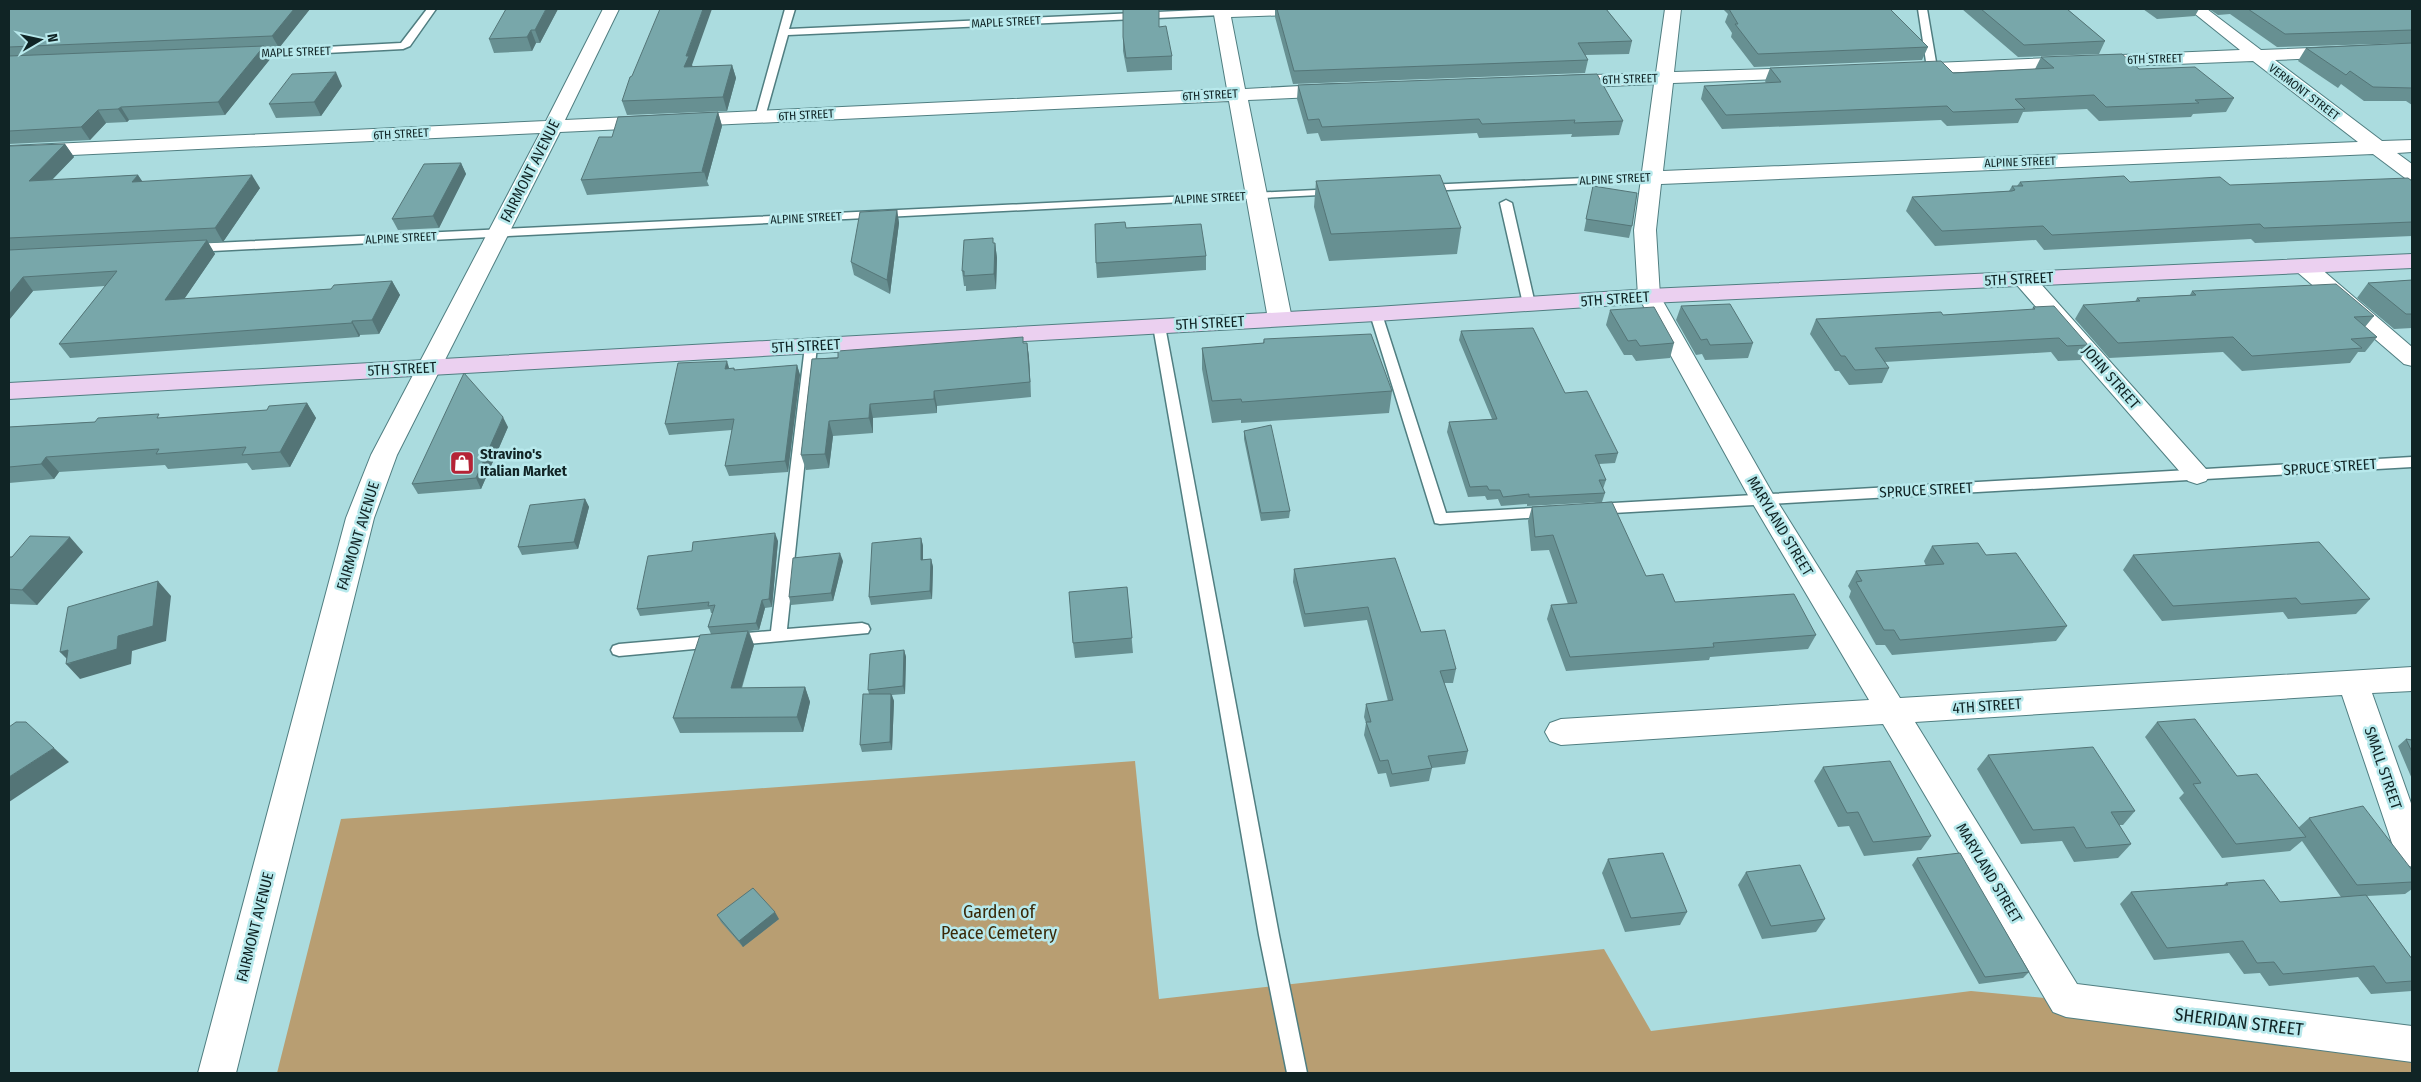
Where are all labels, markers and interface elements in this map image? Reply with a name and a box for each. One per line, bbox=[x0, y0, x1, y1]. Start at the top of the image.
street label: MAPLE STREET bbox=[971, 13, 1042, 31]
north arrow bbox=[15, 15, 65, 65]
text: N bbox=[43, 33, 61, 44]
street label: MAPLE STREET bbox=[261, 44, 331, 60]
street label: 6TH STREET bbox=[2127, 51, 2183, 67]
street label: VERMONT STREET bbox=[2266, 61, 2342, 123]
street label: 6TH STREET bbox=[1602, 71, 1658, 87]
street label: 6TH STREET bbox=[1182, 87, 1239, 103]
street label: 6TH STREET bbox=[778, 107, 835, 123]
street label: FAIRMONT AVENUE bbox=[496, 117, 564, 225]
street label: 6TH STREET bbox=[373, 126, 430, 142]
street label: ALPINE STREET bbox=[1984, 154, 2056, 170]
street label: ALPINE STREET bbox=[1579, 170, 1651, 188]
street label: ALPINE STREET bbox=[1174, 189, 1246, 207]
street label: ALPINE STREET bbox=[770, 209, 842, 227]
street label: ALPINE STREET bbox=[365, 229, 437, 247]
street label: 5TH STREET bbox=[1984, 268, 2054, 290]
street label: 5TH STREET bbox=[1580, 288, 1650, 310]
street label: 5TH STREET bbox=[1175, 312, 1245, 334]
street label: 5TH STREET bbox=[771, 335, 841, 357]
street label: JOHN STREET bbox=[2078, 341, 2144, 413]
street label: 5TH STREET bbox=[367, 358, 437, 380]
place label: Stravino's Italian Market bbox=[480, 445, 568, 480]
shop icon: Stravino's Italian Market bbox=[449, 450, 475, 476]
street label: SPRUCE STREET bbox=[2283, 455, 2377, 479]
street label: MARYLAND STREET bbox=[1743, 473, 1817, 579]
street label: SPRUCE STREET bbox=[1879, 479, 1973, 501]
street label: FAIRMONT AVENUE bbox=[333, 480, 383, 592]
street label: 4TH STREET bbox=[1952, 695, 2022, 717]
street label: SMALL STREET bbox=[2361, 724, 2406, 812]
street label: MARYLAND STREET bbox=[1952, 820, 2026, 926]
street label: FAIRMONT AVENUE bbox=[233, 870, 277, 984]
park label: Garden of Peace Cemetery bbox=[941, 901, 1057, 944]
street label: SHERIDAN STREET bbox=[2173, 1003, 2305, 1041]

